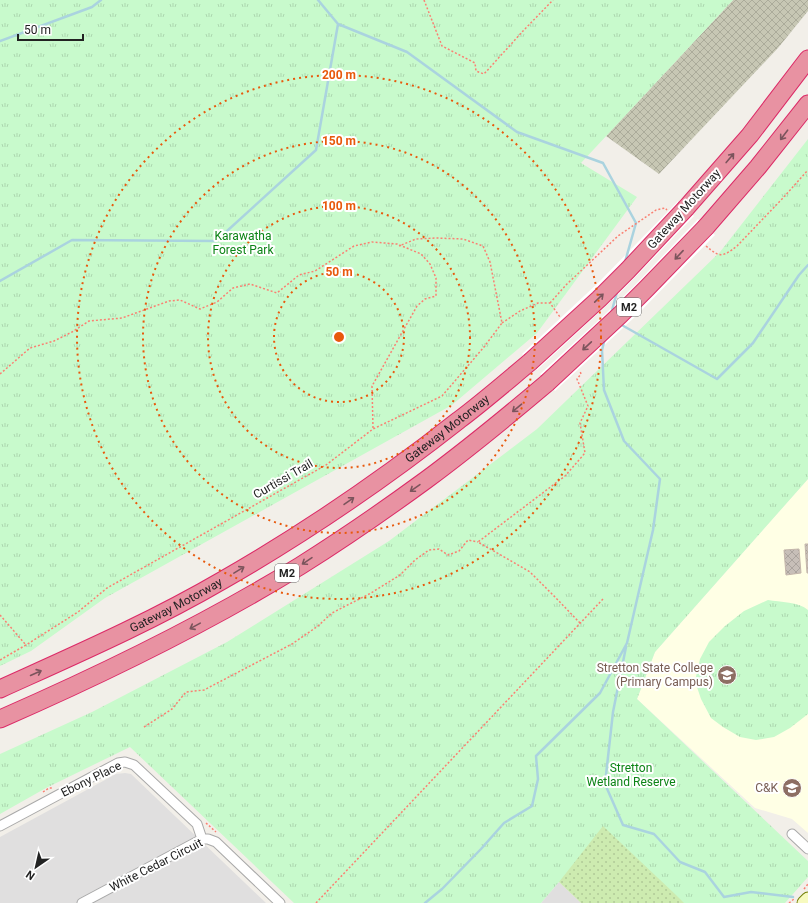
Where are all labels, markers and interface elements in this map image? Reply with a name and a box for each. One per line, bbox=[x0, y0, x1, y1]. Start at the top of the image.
scale bar bbox=[18, 16, 83, 42]
text: 50 m bbox=[24, 23, 51, 37]
text: 200 m bbox=[322, 68, 356, 82]
one-way arrow bbox=[780, 129, 789, 140]
text: 150 m bbox=[322, 134, 356, 148]
one-way arrow bbox=[726, 153, 735, 163]
street label: Gateway Motorway bbox=[645, 166, 724, 252]
text: 100 m bbox=[322, 199, 356, 213]
park label: Karawatha Forest Park bbox=[213, 229, 274, 257]
one-way arrow bbox=[675, 250, 684, 260]
text: 50 m bbox=[325, 265, 353, 279]
one-way arrow bbox=[594, 293, 604, 303]
road number: M2 bbox=[617, 298, 641, 316]
centre of rings bbox=[332, 330, 346, 344]
one-way arrow bbox=[582, 341, 592, 351]
street label: Gateway Motorway bbox=[402, 392, 492, 466]
one-way arrow bbox=[512, 403, 523, 412]
street label: Curtissi Trail bbox=[251, 456, 315, 502]
one-way arrow bbox=[410, 484, 421, 492]
one-way arrow bbox=[343, 497, 354, 505]
one-way arrow bbox=[301, 557, 313, 565]
road number: M2 bbox=[275, 564, 299, 582]
one-way arrow bbox=[233, 566, 245, 574]
street label: Gateway Motorway bbox=[127, 575, 225, 635]
one-way arrow bbox=[189, 623, 201, 630]
place label: Stretton State College (Primary Campus) bbox=[597, 661, 713, 689]
school or university icon: Stretton State College (Primary Campus) bbox=[716, 664, 738, 686]
one-way arrow bbox=[29, 669, 41, 676]
street label: Ebony Place bbox=[59, 758, 123, 800]
park label: Stretton Wetland Reserve bbox=[586, 761, 676, 789]
school or university icon: C&K bbox=[781, 777, 803, 799]
place label: C&K bbox=[755, 781, 778, 795]
street label: White Cedar Circuit bbox=[107, 835, 205, 894]
north arrow bbox=[16, 847, 56, 887]
text: N bbox=[24, 867, 38, 882]

